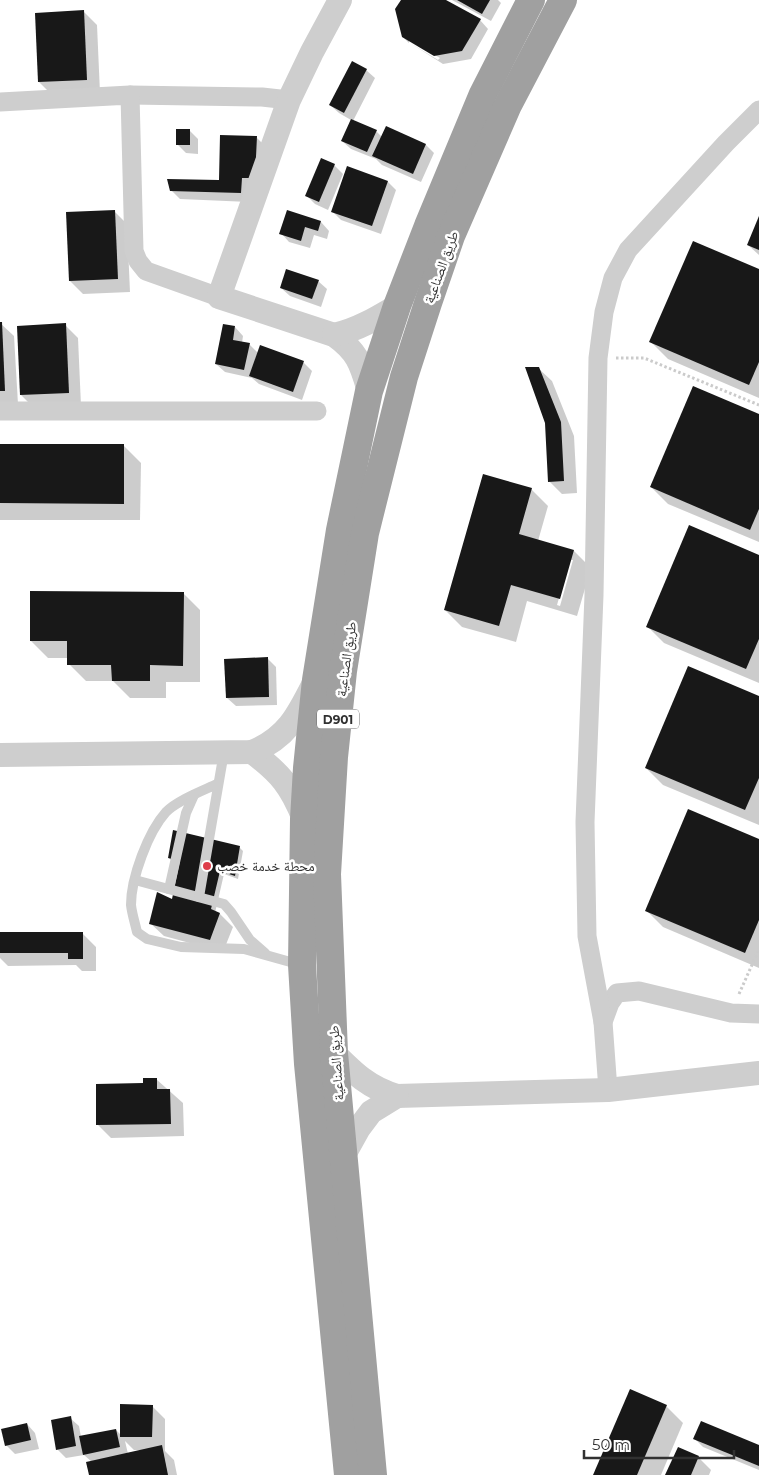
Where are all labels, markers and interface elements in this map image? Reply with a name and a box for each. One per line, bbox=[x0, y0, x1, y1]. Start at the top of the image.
street label: طريق الصناعية bbox=[420, 228, 463, 306]
street label: طريق الصناعية bbox=[332, 620, 361, 698]
road number: D901 bbox=[317, 710, 359, 729]
place label: محطة خدمة خصب bbox=[217, 857, 315, 875]
marker: محطة خدمة خصب bbox=[201, 860, 213, 872]
street label: طريق الصناعية bbox=[324, 1025, 349, 1101]
scale bar bbox=[584, 1428, 734, 1460]
text: 50 m bbox=[592, 1435, 630, 1454]

